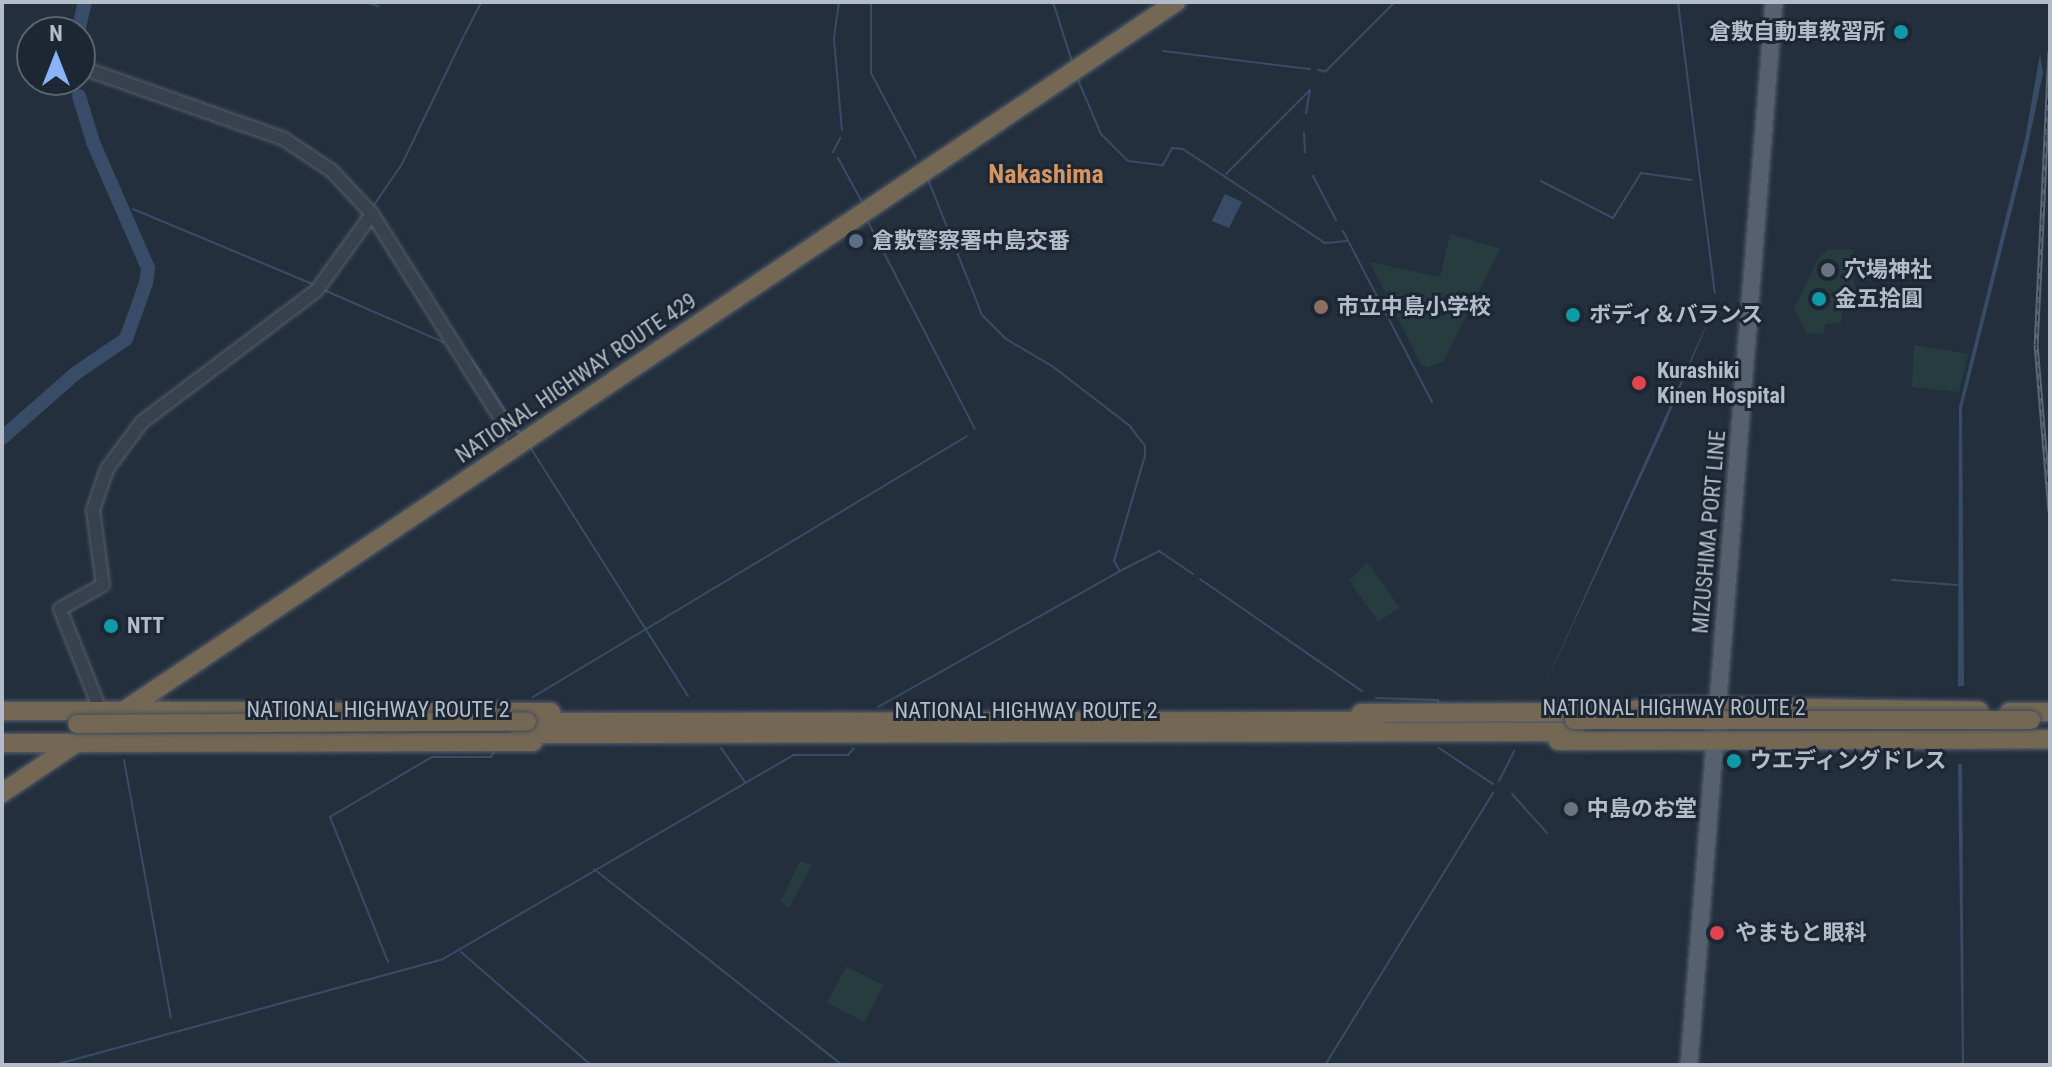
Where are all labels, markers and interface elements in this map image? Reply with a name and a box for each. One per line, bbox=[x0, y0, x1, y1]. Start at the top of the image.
north arrow bbox=[16, 16, 96, 96]
place label: 倉敷自動車教習所 bbox=[1709, 19, 1885, 45]
text: N bbox=[49, 21, 63, 46]
marker: 倉敷自動車教習所 bbox=[1892, 23, 1910, 41]
district label: Nakashima bbox=[988, 159, 1104, 191]
place label: 倉敷警察署中島交番 bbox=[872, 228, 1070, 254]
marker: 倉敷警察署中島交番 bbox=[847, 232, 865, 250]
place label: 穴場神社 bbox=[1844, 257, 1932, 283]
marker: 穴場神社 bbox=[1819, 261, 1837, 279]
place label: 金五拾圓 bbox=[1835, 286, 1923, 312]
street label: NATIONAL HIGHWAY ROUTE 429 bbox=[451, 287, 701, 469]
marker: 金五拾圓 bbox=[1810, 290, 1828, 308]
place label: 市立中島小学校 bbox=[1337, 294, 1491, 320]
marker: 市立中島小学校 bbox=[1312, 298, 1330, 316]
place label: ボディ＆バランス bbox=[1589, 302, 1765, 328]
marker: ボディ＆バランス bbox=[1564, 306, 1582, 324]
place label: Kurashiki Kinen Hospital bbox=[1657, 357, 1785, 408]
marker: Kurashiki Kinen Hospital bbox=[1628, 372, 1650, 394]
street label: MIZUSHIMA PORT LINE bbox=[1687, 429, 1731, 635]
place label: NTT bbox=[127, 613, 164, 639]
marker: NTT bbox=[102, 617, 120, 635]
street label: NATIONAL HIGHWAY ROUTE 2 bbox=[1542, 695, 1806, 721]
street label: NATIONAL HIGHWAY ROUTE 2 bbox=[246, 697, 510, 723]
street label: NATIONAL HIGHWAY ROUTE 2 bbox=[894, 698, 1158, 724]
place label: ウエディングドレス bbox=[1750, 748, 1948, 774]
marker: ウエディングドレス bbox=[1725, 752, 1743, 770]
place label: 中島のお堂 bbox=[1587, 796, 1697, 822]
marker: 中島のお堂 bbox=[1562, 800, 1580, 818]
place label: やまもと眼科 bbox=[1735, 920, 1867, 946]
marker: やまもと眼科 bbox=[1706, 922, 1728, 944]

